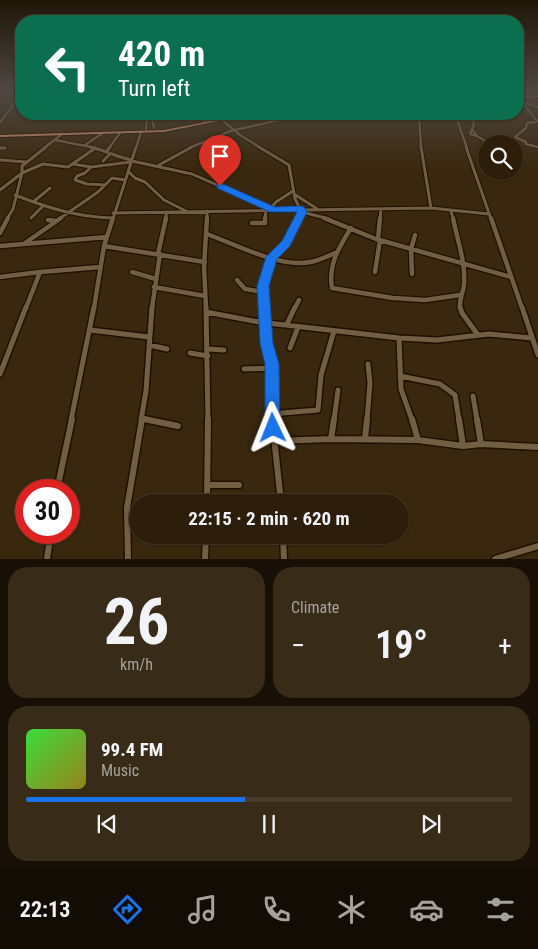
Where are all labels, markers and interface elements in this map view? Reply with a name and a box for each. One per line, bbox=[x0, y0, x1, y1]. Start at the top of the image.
text: 420 m bbox=[118, 34, 205, 75]
icon: left bbox=[35, 35, 100, 100]
text: Turn left bbox=[118, 76, 190, 101]
pin bbox=[199, 135, 241, 186]
map controls bbox=[478, 135, 523, 180]
button: search bbox=[478, 135, 523, 180]
icon: arrive bbox=[206, 142, 234, 170]
position arrow bbox=[246, 401, 298, 453]
speed limit sign: 30 bbox=[15, 479, 80, 544]
text: 22:15 · 2 min · 620 m bbox=[188, 507, 350, 530]
text: 26 bbox=[104, 584, 169, 660]
text: Climate bbox=[291, 598, 339, 617]
text: 19° bbox=[375, 623, 428, 667]
text: − bbox=[291, 629, 305, 662]
text: + bbox=[498, 629, 512, 662]
text: km/h bbox=[120, 655, 153, 674]
text: 99.4 FM bbox=[101, 738, 163, 761]
text: Music bbox=[101, 761, 139, 780]
icon: previous bbox=[93, 810, 121, 838]
icon: pause bbox=[255, 810, 283, 838]
icon: next bbox=[417, 810, 445, 838]
icon: directions bbox=[110, 892, 145, 927]
icon: music bbox=[185, 892, 220, 927]
icon: phone bbox=[259, 892, 294, 927]
icon: climate bbox=[334, 892, 369, 927]
icon: car bbox=[409, 892, 444, 927]
icon: filters bbox=[483, 892, 518, 927]
text: 22:13 bbox=[20, 897, 70, 922]

